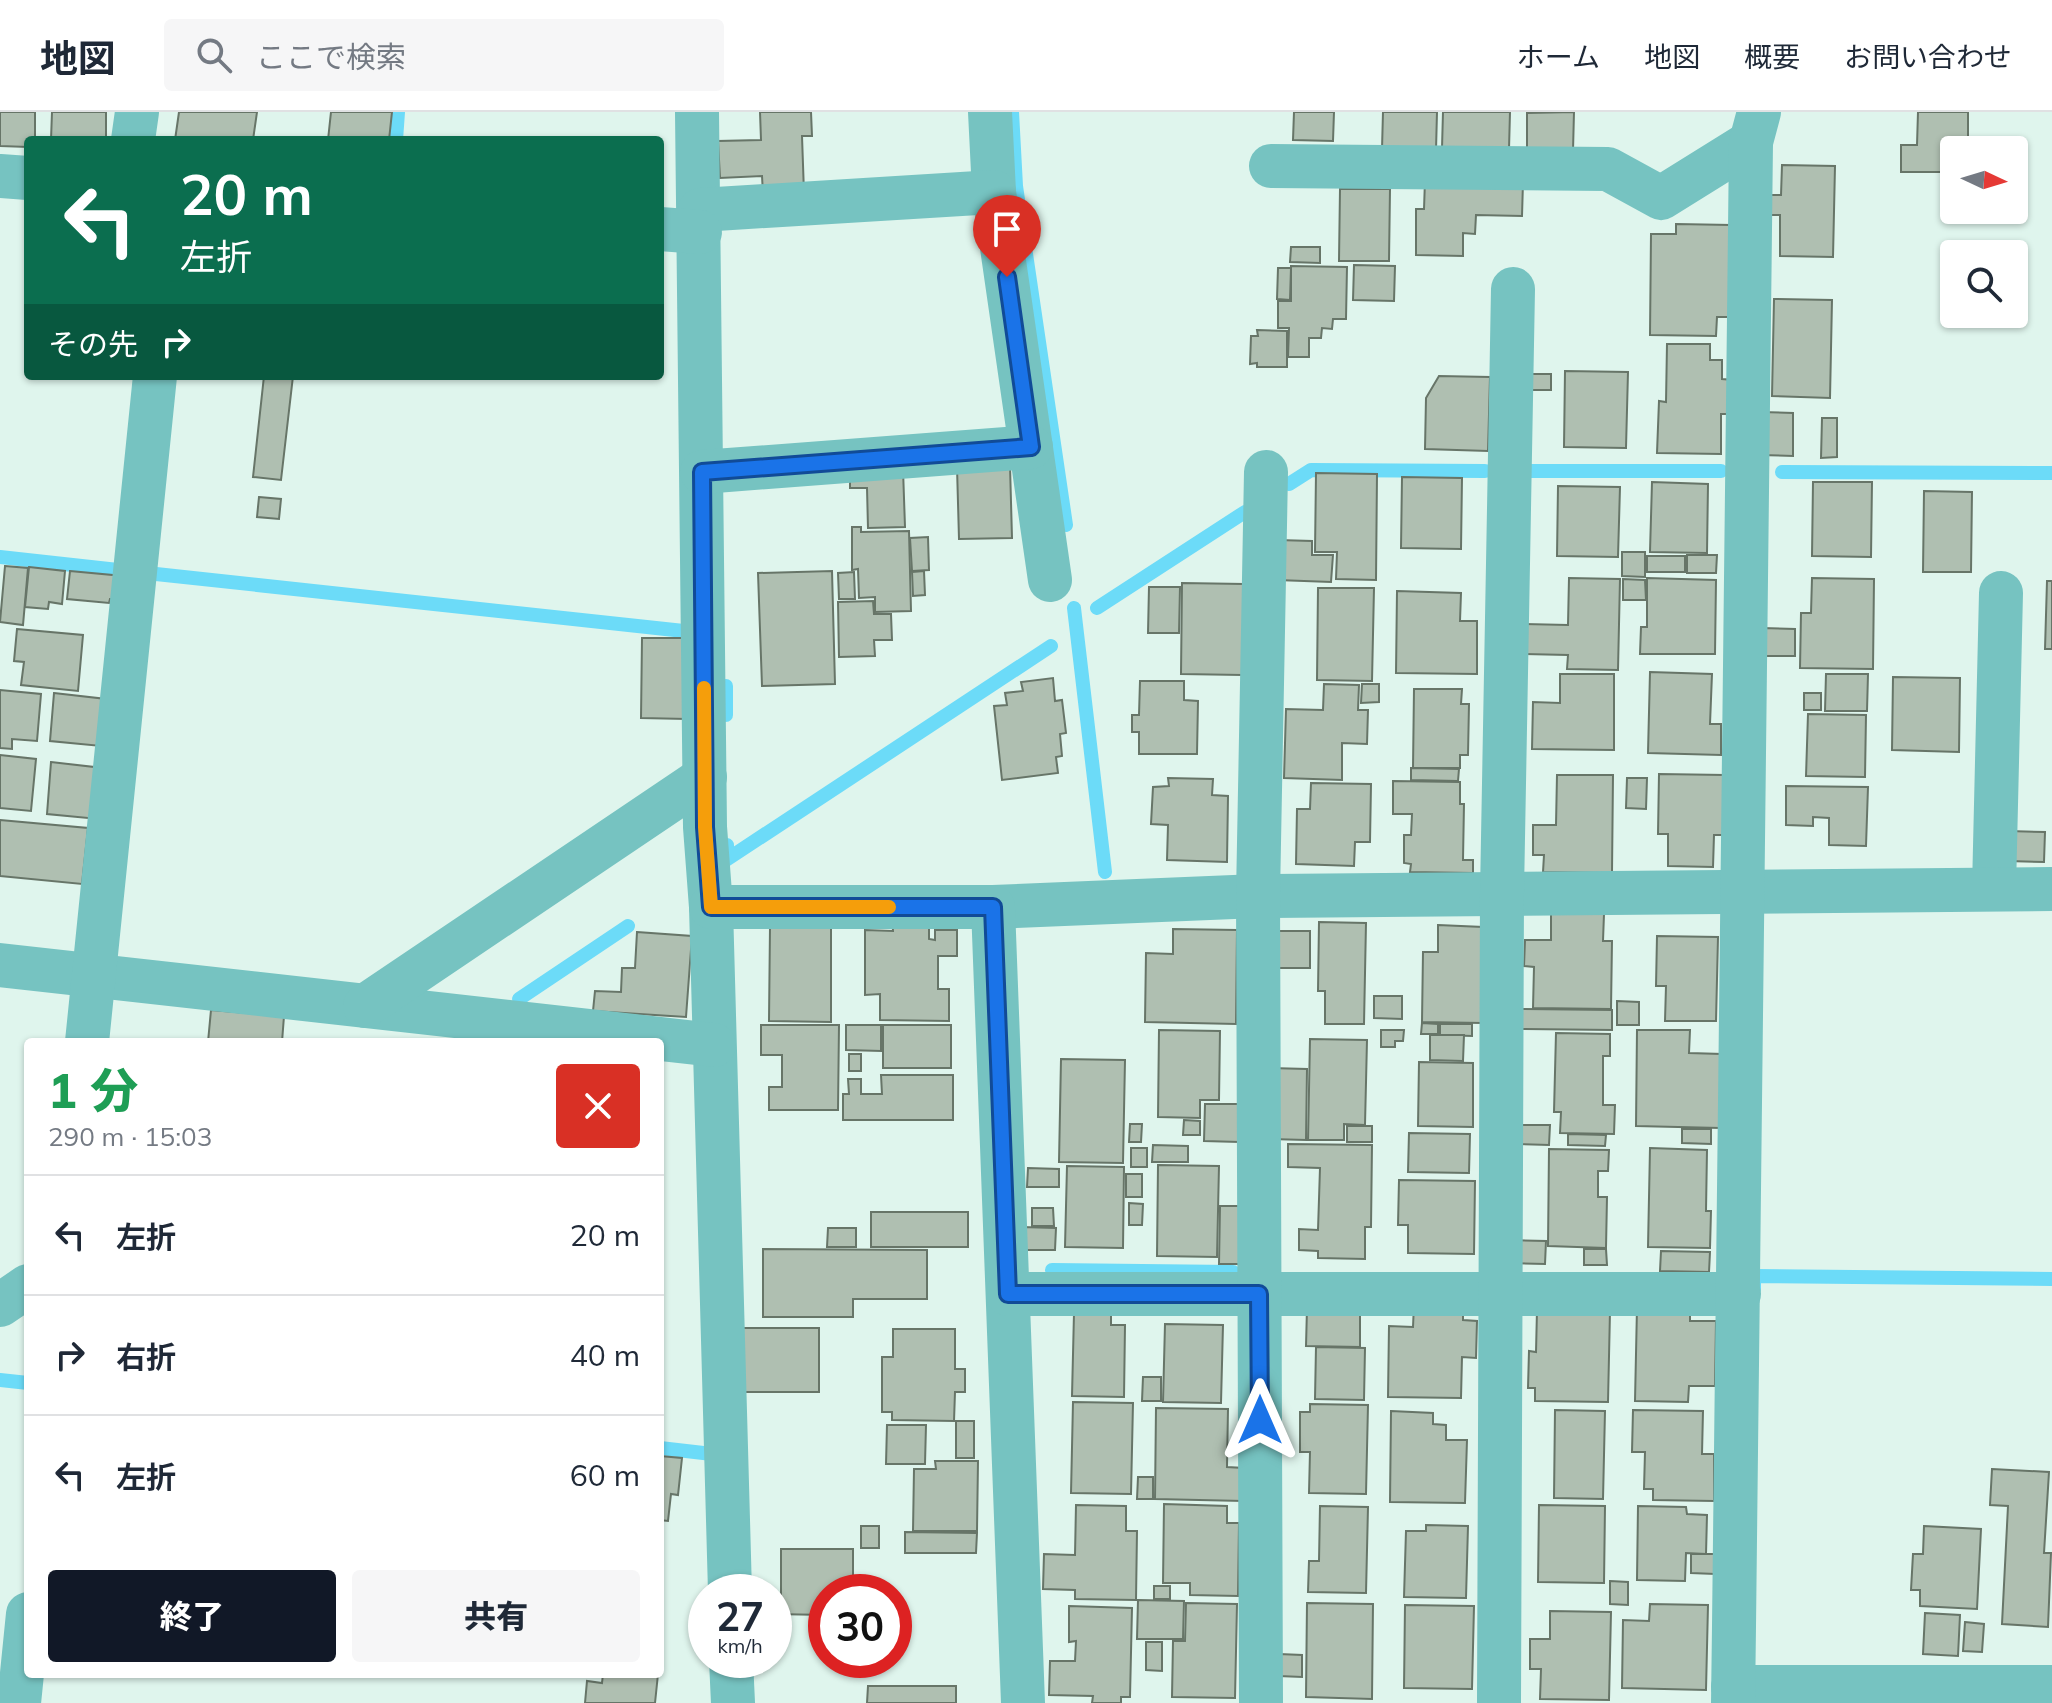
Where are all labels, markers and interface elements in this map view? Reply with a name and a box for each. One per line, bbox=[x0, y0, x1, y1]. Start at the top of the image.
search box bbox=[164, 19, 724, 91]
icon: search bbox=[192, 33, 236, 77]
text: 地図 bbox=[40, 34, 116, 82]
text: ここで検索 bbox=[256, 38, 406, 76]
text: ホーム bbox=[1517, 39, 1600, 74]
text: 地図 bbox=[1644, 39, 1700, 74]
text: 概要 bbox=[1744, 39, 1800, 74]
text: お問い合わせ bbox=[1844, 39, 2012, 74]
north arrow bbox=[1940, 136, 2028, 224]
map controls bbox=[1940, 136, 2028, 328]
text: 20 m bbox=[180, 159, 313, 229]
icon: left bbox=[48, 168, 152, 272]
pin bbox=[973, 195, 1041, 277]
icon: arrive bbox=[985, 207, 1029, 251]
text: 左折 bbox=[180, 234, 252, 279]
button: search bbox=[1940, 240, 2028, 328]
icon: right bbox=[154, 320, 198, 364]
text: その先 bbox=[48, 325, 138, 363]
text: 1 分 bbox=[48, 1060, 138, 1120]
button: close bbox=[556, 1064, 640, 1148]
text: 290 m · 15:03 bbox=[48, 1120, 212, 1153]
icon: left bbox=[48, 1213, 92, 1257]
text: 20 m bbox=[570, 1216, 640, 1254]
text: 左折 bbox=[116, 1218, 176, 1256]
icon: right bbox=[48, 1333, 92, 1377]
text: 40 m bbox=[570, 1336, 640, 1374]
text: 右折 bbox=[116, 1338, 176, 1376]
position arrow bbox=[1218, 1378, 1302, 1462]
icon: left bbox=[48, 1453, 92, 1497]
text: 60 m bbox=[570, 1456, 640, 1494]
text: 左折 bbox=[116, 1458, 176, 1496]
button: 終了 bbox=[48, 1570, 336, 1662]
button: 共有 bbox=[352, 1570, 640, 1662]
speed limit sign: 30 bbox=[808, 1574, 912, 1678]
text: 27 bbox=[716, 1591, 764, 1641]
text: km/h bbox=[717, 1633, 763, 1658]

